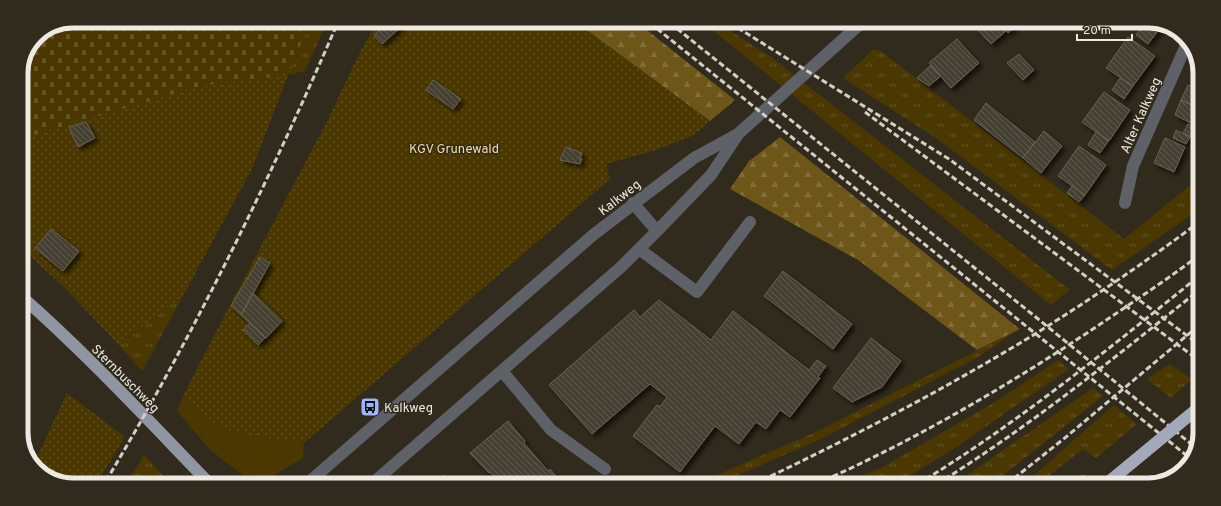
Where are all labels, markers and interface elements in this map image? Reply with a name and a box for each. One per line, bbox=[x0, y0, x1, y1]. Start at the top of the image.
scale bar bbox=[1077, 16, 1132, 42]
text: 20 m bbox=[1083, 23, 1111, 39]
street label: Alter Kalkweg bbox=[1118, 75, 1166, 156]
park label: KGV Grunewald bbox=[409, 142, 499, 158]
street label: Kalkweg bbox=[596, 177, 644, 220]
street label: Sternbuschweg bbox=[87, 342, 162, 417]
bus stop icon: Kalkweg bbox=[359, 396, 381, 418]
place label: Kalkweg bbox=[384, 401, 433, 417]

